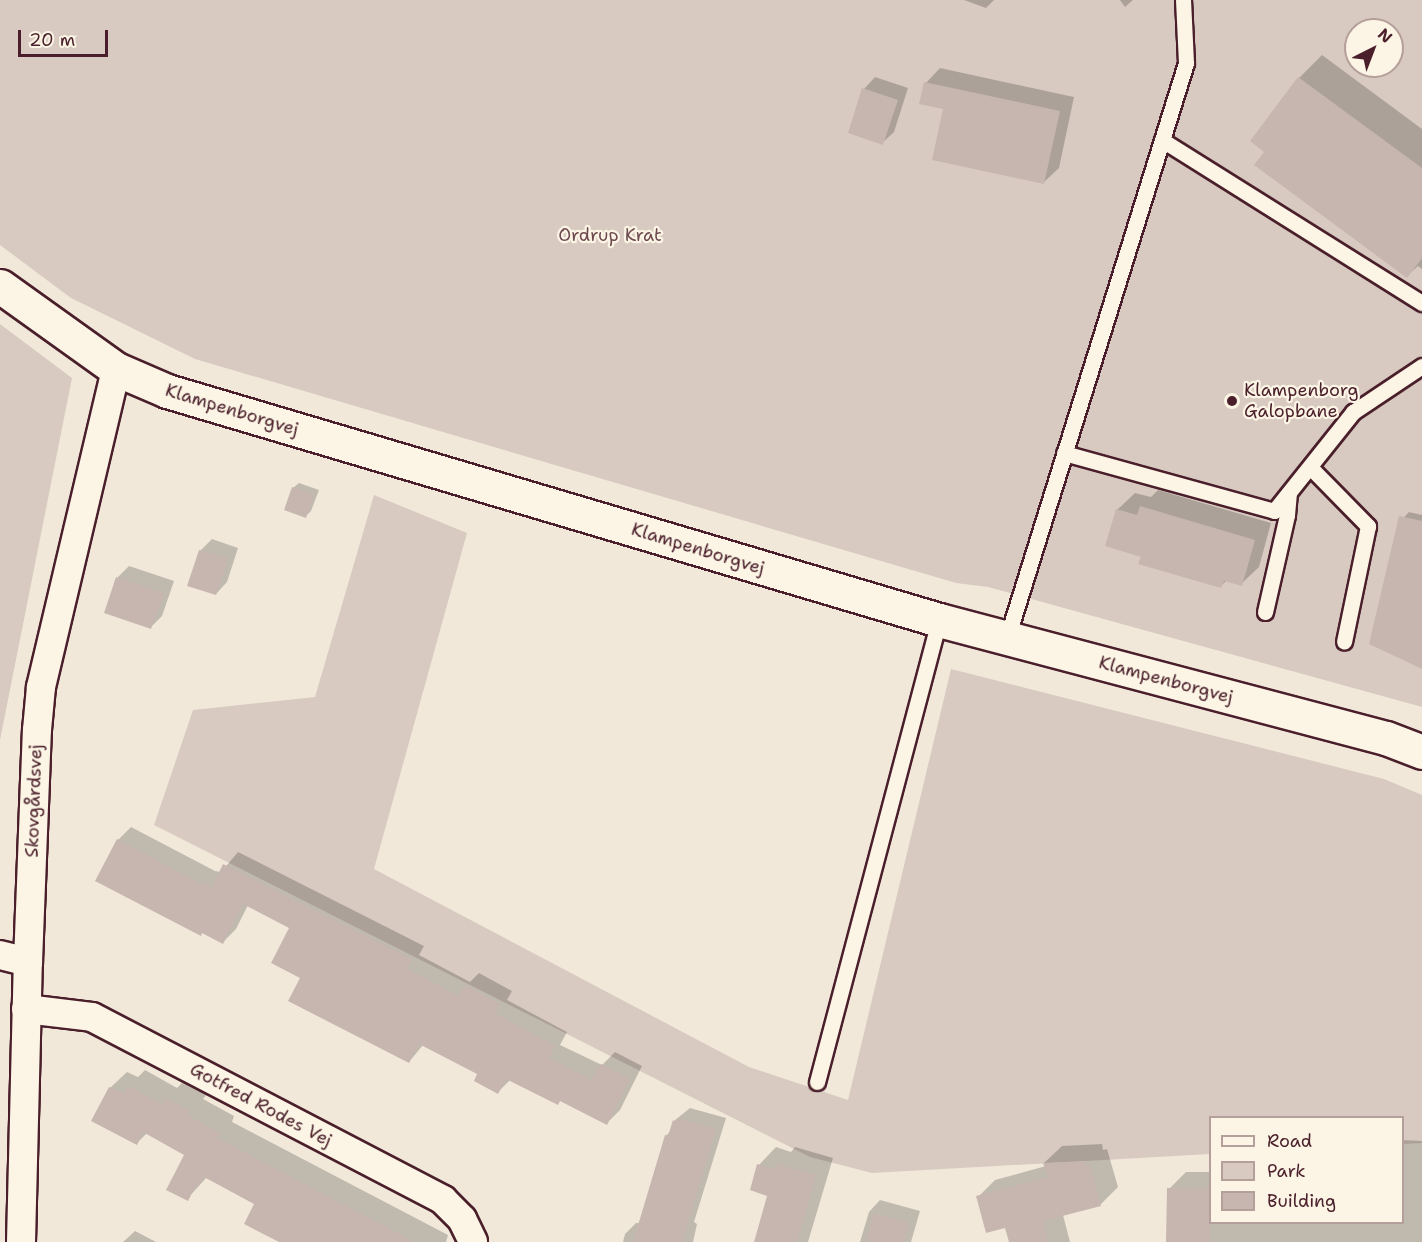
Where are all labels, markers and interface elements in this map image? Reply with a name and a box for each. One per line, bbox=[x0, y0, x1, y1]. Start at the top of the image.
scale bar bbox=[21, 18, 111, 56]
north arrow bbox=[1344, 18, 1404, 78]
text: N bbox=[1373, 24, 1397, 48]
text: 20 m bbox=[29, 28, 75, 52]
park label: Ordrup Krat bbox=[558, 224, 662, 246]
street label: Klampenborgvej bbox=[163, 379, 301, 441]
place label: Klampenborg Galopbane bbox=[1244, 380, 1359, 422]
marker: Klampenborg Galopbane bbox=[1225, 394, 1239, 408]
street label: Klampenborgvej bbox=[629, 518, 767, 580]
street label: Klampenborgvej bbox=[1096, 652, 1236, 708]
street label: Skovgårdsvej bbox=[21, 744, 47, 858]
street label: Gotfred Rodes Vej bbox=[186, 1058, 336, 1152]
legend bbox=[1209, 1116, 1404, 1224]
text: Road bbox=[1267, 1129, 1312, 1153]
text: Park bbox=[1267, 1159, 1306, 1183]
text: Building bbox=[1267, 1189, 1336, 1213]

